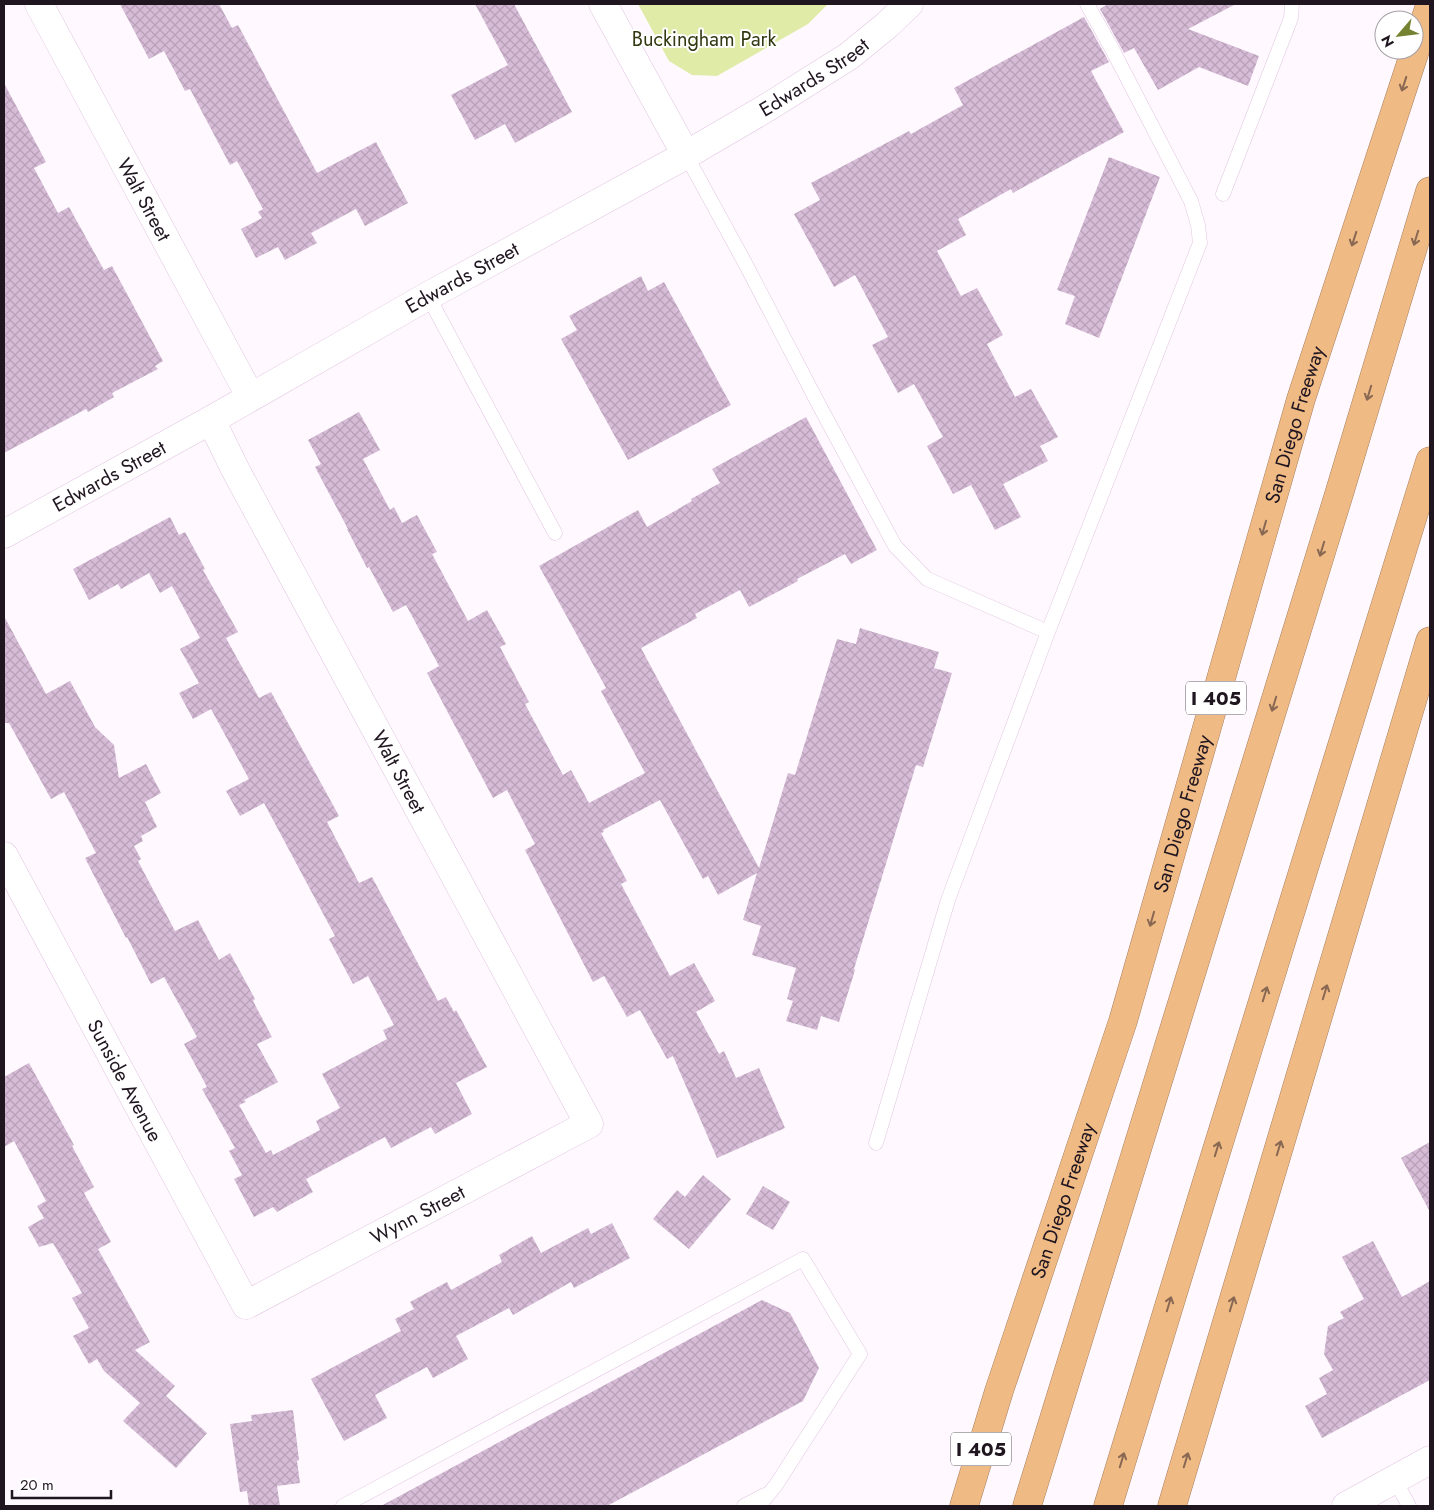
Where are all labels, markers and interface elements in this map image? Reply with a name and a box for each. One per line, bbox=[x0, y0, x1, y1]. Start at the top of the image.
north arrow bbox=[1374, 10, 1424, 60]
park label: Buckingham Park bbox=[632, 25, 776, 54]
street label: Edwards Street bbox=[754, 31, 876, 124]
text: N bbox=[1376, 31, 1399, 51]
one-way arrow bbox=[1399, 76, 1408, 92]
street label: Walt Street bbox=[110, 153, 178, 247]
one-way arrow bbox=[1411, 229, 1420, 245]
one-way arrow bbox=[1348, 230, 1358, 246]
street label: Edwards Street bbox=[400, 235, 525, 321]
street label: San Diego Freeway bbox=[1258, 342, 1332, 507]
one-way arrow bbox=[1364, 385, 1373, 401]
street label: Edwards Street bbox=[47, 433, 172, 520]
one-way arrow bbox=[1259, 519, 1269, 535]
one-way arrow bbox=[1316, 541, 1326, 557]
road number: I 405 bbox=[1186, 681, 1246, 714]
one-way arrow bbox=[1268, 696, 1278, 712]
street label: Walt Street bbox=[365, 725, 433, 819]
street label: San Diego Freeway bbox=[1146, 731, 1219, 896]
one-way arrow bbox=[1147, 911, 1157, 927]
one-way arrow bbox=[1321, 985, 1331, 1001]
one-way arrow bbox=[1261, 986, 1270, 1002]
street label: Sunside Avenue bbox=[80, 1014, 169, 1147]
street label: San Diego Freeway bbox=[1024, 1119, 1103, 1283]
one-way arrow bbox=[1274, 1140, 1284, 1156]
one-way arrow bbox=[1213, 1141, 1222, 1157]
street label: Wynn Street bbox=[365, 1178, 470, 1252]
one-way arrow bbox=[1228, 1296, 1238, 1312]
one-way arrow bbox=[1165, 1297, 1175, 1313]
road number: I 405 bbox=[951, 1432, 1011, 1466]
one-way arrow bbox=[1118, 1452, 1127, 1468]
one-way arrow bbox=[1182, 1452, 1192, 1468]
scale bar bbox=[12, 1468, 111, 1500]
text: 20 m bbox=[20, 1474, 54, 1496]

